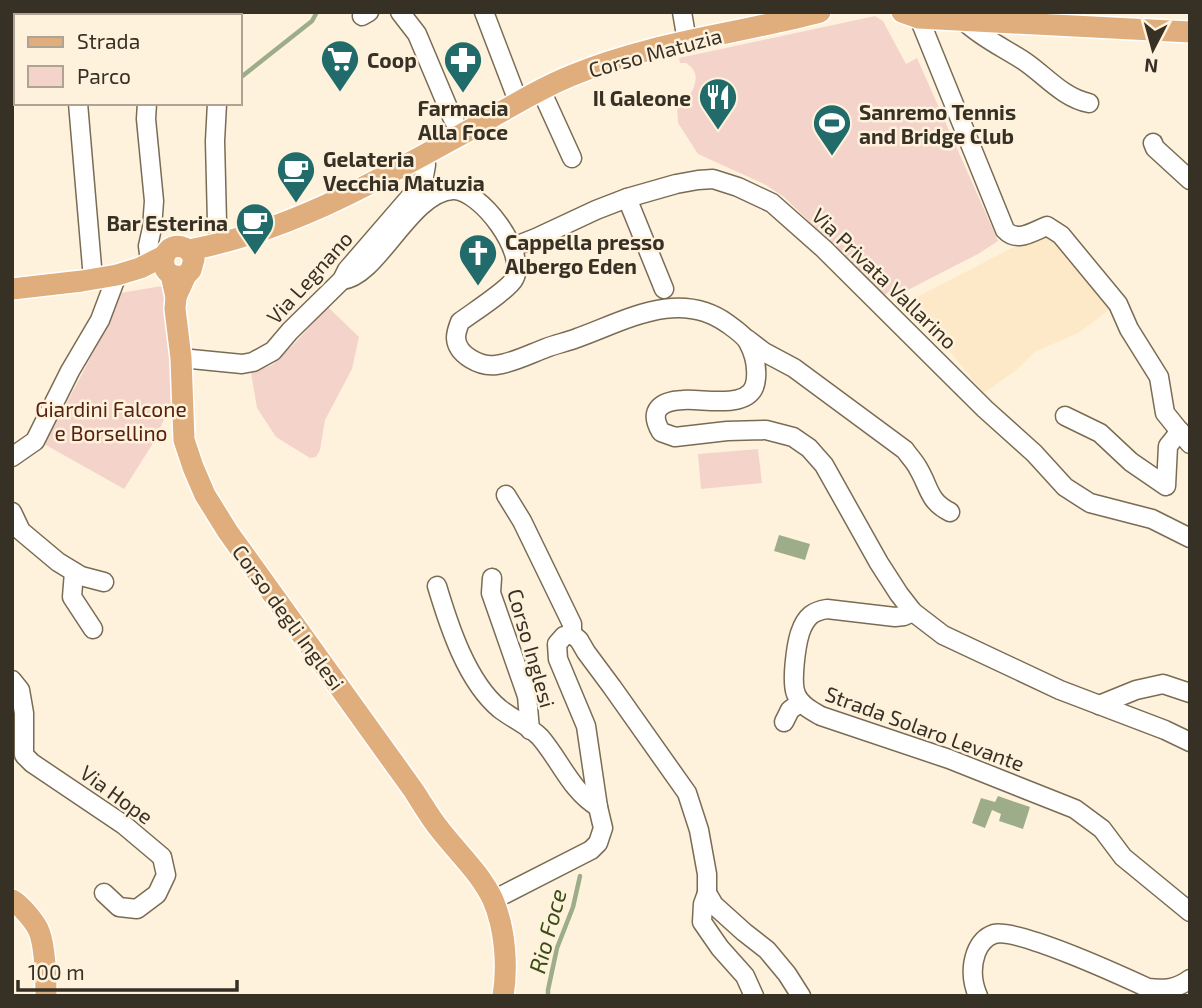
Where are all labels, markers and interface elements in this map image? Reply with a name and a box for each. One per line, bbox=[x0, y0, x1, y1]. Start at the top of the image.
legend bbox=[14, 14, 242, 105]
north arrow bbox=[1118, 14, 1188, 84]
street label: Corso Matuzia bbox=[586, 22, 724, 82]
text: Strada bbox=[77, 28, 140, 53]
supermarket icon: Coop bbox=[319, 38, 361, 93]
pharmacy icon: Farmacia Alla Foce bbox=[442, 39, 484, 94]
place label: Coop bbox=[367, 47, 417, 72]
text: N bbox=[1143, 54, 1159, 79]
text: Parco bbox=[77, 63, 131, 88]
restaurant icon: Il Galeone bbox=[697, 76, 739, 131]
place label: Il Galeone bbox=[593, 85, 691, 110]
place label: Farmacia Alla Foce bbox=[417, 95, 509, 144]
place label: Sanremo Tennis and Bridge Club bbox=[859, 99, 1016, 148]
sports icon: Sanremo Tennis and Bridge Club bbox=[811, 102, 853, 157]
place label: Gelateria Vecchia Matuzia bbox=[323, 146, 485, 195]
cafe icon: Gelateria Vecchia Matuzia bbox=[275, 149, 317, 204]
cafe icon: Bar Esterina bbox=[234, 201, 276, 256]
street label: Via Privata Vallarino bbox=[807, 202, 963, 354]
place label: Bar Esterina bbox=[106, 210, 228, 235]
street label: Via Legnano bbox=[261, 226, 357, 328]
place label: Cappella presso Albergo Eden bbox=[505, 229, 665, 278]
church icon: Cappella presso Albergo Eden bbox=[457, 232, 499, 287]
park label: Giardini Falcone e Borsellino bbox=[35, 396, 187, 445]
street label: Corso degli Inglesi bbox=[228, 539, 350, 695]
street label: Corso Inglesi bbox=[503, 586, 561, 710]
street label: Strada Solaro Levante bbox=[822, 680, 1028, 776]
street label: Via Hope bbox=[76, 759, 158, 829]
water label: Rio Foce bbox=[522, 886, 572, 976]
scale bar bbox=[18, 948, 236, 992]
text: 100 m bbox=[28, 959, 85, 984]

